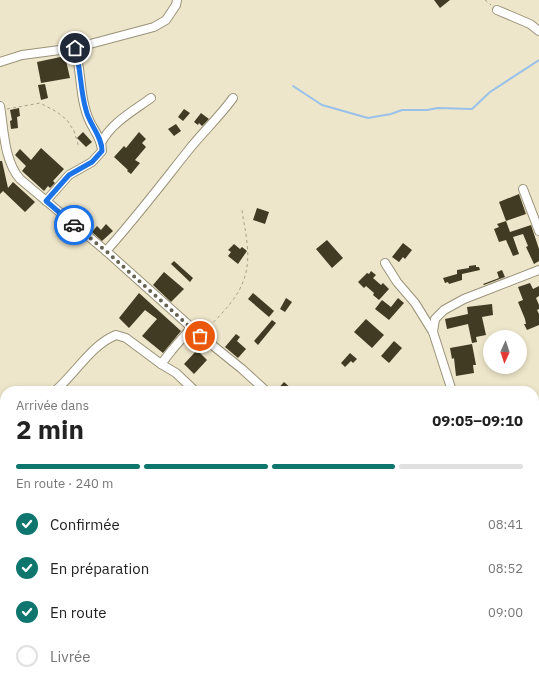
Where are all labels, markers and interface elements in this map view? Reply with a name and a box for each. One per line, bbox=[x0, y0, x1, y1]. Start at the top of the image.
pin bbox=[58, 31, 92, 65]
icon: home bbox=[64, 37, 86, 59]
courier bbox=[54, 205, 94, 245]
icon: car bbox=[63, 214, 85, 236]
pin bbox=[183, 319, 217, 353]
icon: bag bbox=[189, 325, 211, 347]
north arrow bbox=[483, 330, 527, 374]
map controls bbox=[483, 330, 527, 374]
text: Arrivée dans bbox=[16, 397, 89, 414]
text: 09:05–09:10 bbox=[432, 411, 523, 430]
text: 2 min bbox=[16, 412, 84, 446]
text: En route · 240 m bbox=[16, 475, 113, 492]
icon: check bbox=[16, 513, 38, 535]
text: Confirmée bbox=[50, 515, 120, 534]
text: 08:41 bbox=[488, 516, 523, 533]
icon: check bbox=[16, 557, 38, 579]
text: En préparation bbox=[50, 559, 149, 578]
text: 08:52 bbox=[488, 560, 523, 577]
icon: check bbox=[16, 601, 38, 623]
text: En route bbox=[50, 603, 107, 622]
text: 09:00 bbox=[488, 604, 523, 621]
text: Livrée bbox=[50, 647, 91, 666]

